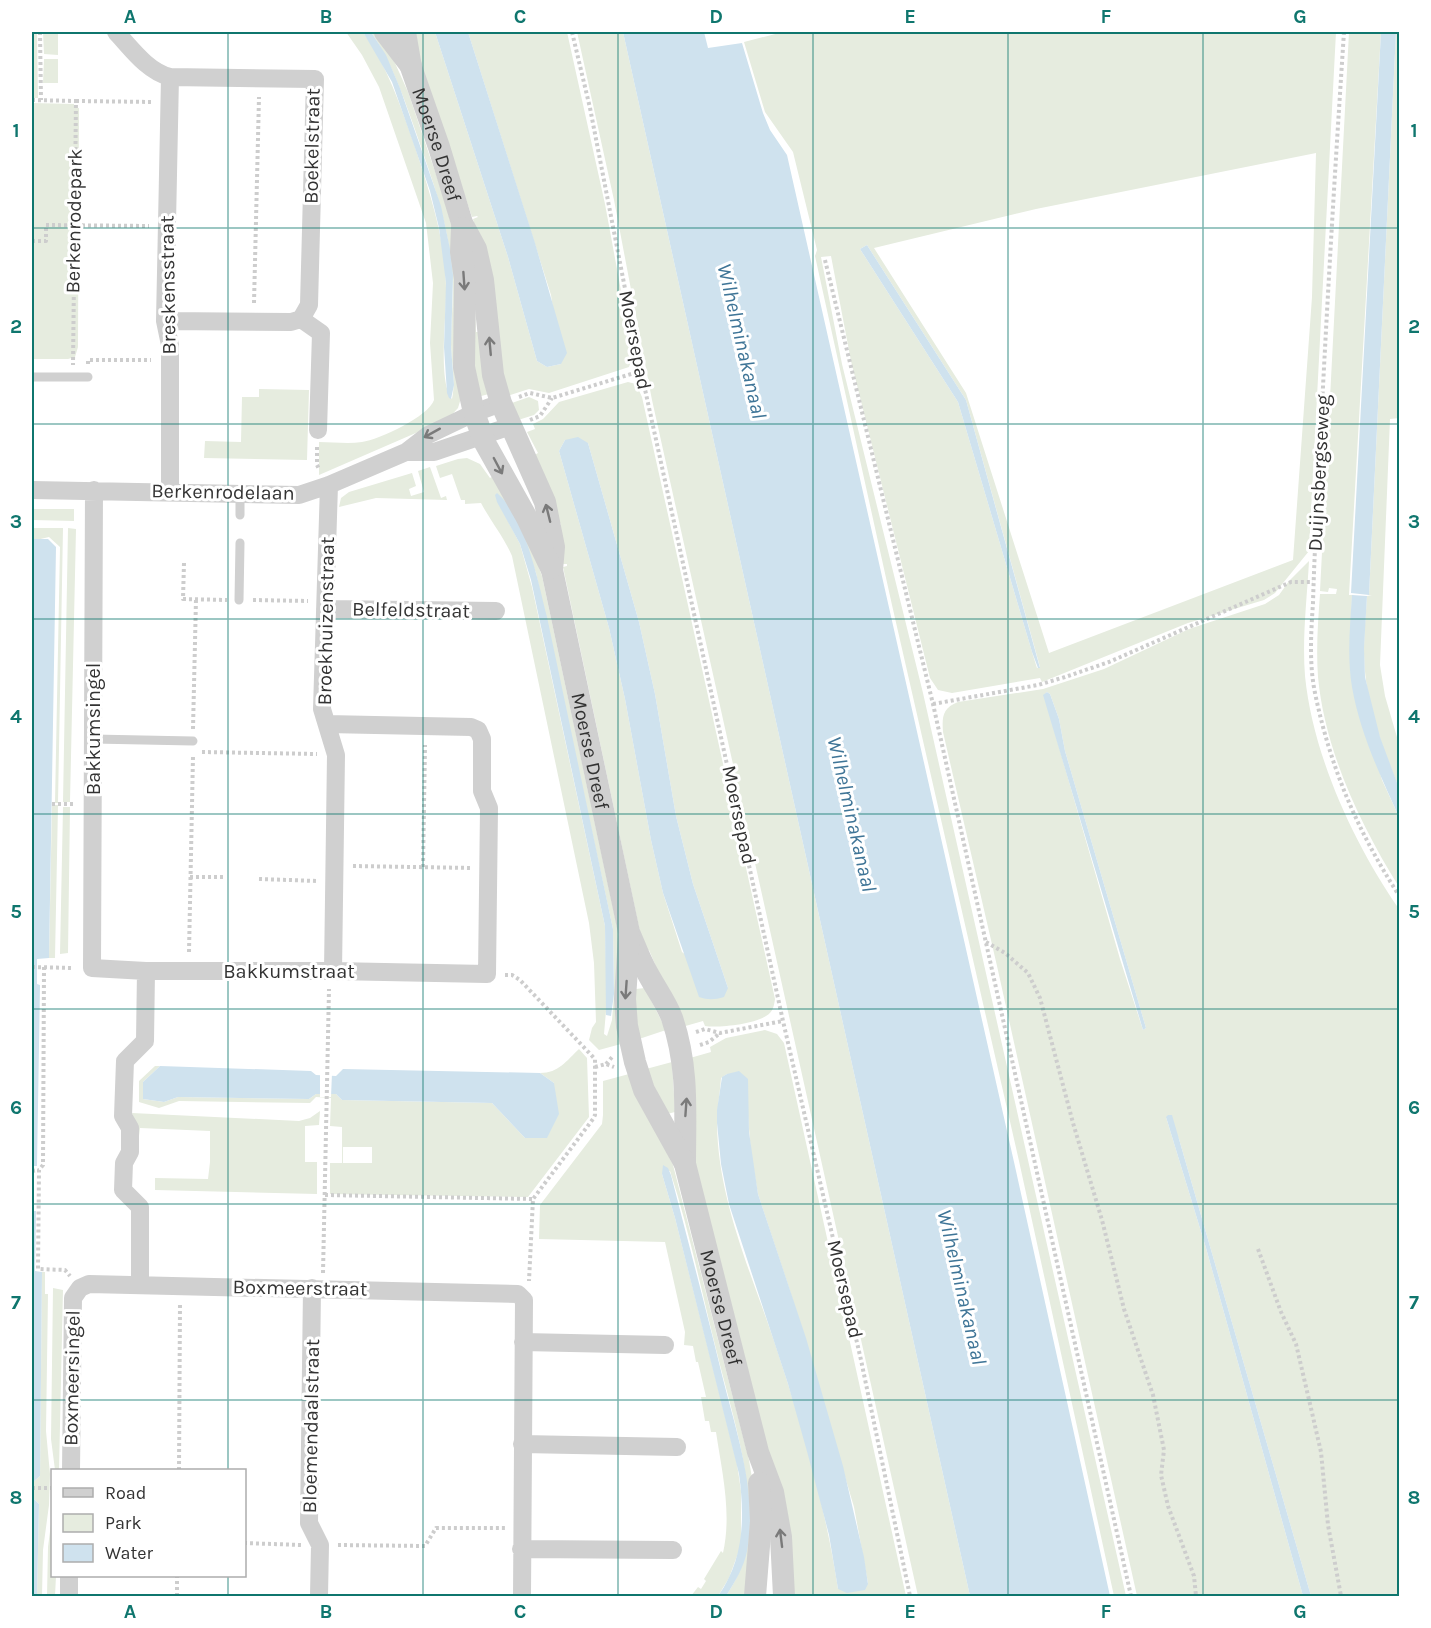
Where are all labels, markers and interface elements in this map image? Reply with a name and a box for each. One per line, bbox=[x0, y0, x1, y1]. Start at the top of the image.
text: A bbox=[124, 5, 137, 28]
text: B bbox=[320, 5, 332, 28]
text: C bbox=[514, 5, 526, 28]
text: D bbox=[709, 5, 723, 28]
text: E bbox=[904, 5, 916, 28]
text: F bbox=[1101, 5, 1112, 28]
text: G bbox=[1293, 5, 1307, 28]
street label: Moerse Dreef bbox=[407, 84, 466, 204]
street label: Boekelstraat bbox=[299, 88, 325, 204]
text: 1 bbox=[12, 119, 20, 142]
text: 1 bbox=[1410, 119, 1418, 142]
street label: Berkenrodepark bbox=[61, 148, 87, 294]
street label: Breskensstraat bbox=[155, 215, 181, 355]
water label: Wilhelminakanaal bbox=[712, 261, 772, 421]
one-way arrow bbox=[459, 271, 470, 291]
street label: Moersepad bbox=[614, 288, 656, 392]
text: 2 bbox=[10, 315, 22, 338]
text: 2 bbox=[1408, 315, 1420, 338]
one-way arrow bbox=[484, 336, 495, 356]
street label: Duijnsbergseweg bbox=[1303, 394, 1335, 552]
one-way arrow bbox=[424, 428, 442, 439]
one-way arrow bbox=[493, 456, 504, 474]
street label: Berkenrodelaan bbox=[151, 479, 295, 505]
one-way arrow bbox=[541, 503, 553, 522]
text: 3 bbox=[10, 510, 22, 533]
text: 3 bbox=[1408, 510, 1420, 533]
street label: Broekhuizenstraat bbox=[313, 536, 339, 706]
street label: Belfeldstraat bbox=[352, 597, 471, 623]
street label: Bakkumsingel bbox=[82, 663, 105, 795]
street label: Moerse Dreef bbox=[567, 691, 614, 812]
text: 4 bbox=[10, 705, 22, 728]
text: 4 bbox=[1408, 705, 1420, 728]
water label: Wilhelminakanaal bbox=[822, 734, 882, 894]
street label: Moersepad bbox=[717, 763, 761, 867]
text: 5 bbox=[10, 900, 22, 923]
text: 5 bbox=[1408, 900, 1420, 923]
street label: Bakkumstraat bbox=[223, 960, 355, 983]
one-way arrow bbox=[620, 980, 631, 1000]
text: 6 bbox=[10, 1096, 22, 1119]
text: 6 bbox=[1408, 1096, 1420, 1119]
one-way arrow bbox=[680, 1098, 691, 1118]
water label: Wilhelminakanaal bbox=[932, 1207, 992, 1367]
street label: Moersepad bbox=[822, 1237, 868, 1341]
street label: Moerse Dreef bbox=[696, 1247, 747, 1368]
street label: Boxmeerstraat bbox=[232, 1275, 368, 1301]
text: 7 bbox=[11, 1291, 21, 1314]
text: 7 bbox=[1409, 1291, 1419, 1314]
street label: Boxmeersingel bbox=[59, 1310, 85, 1446]
street label: Bloemendaalstraat bbox=[298, 1338, 324, 1513]
legend bbox=[51, 1469, 246, 1577]
text: Road bbox=[105, 1482, 146, 1504]
text: 8 bbox=[10, 1486, 22, 1509]
text: 8 bbox=[1408, 1486, 1420, 1509]
text: Park bbox=[105, 1512, 142, 1534]
one-way arrow bbox=[775, 1529, 786, 1549]
text: Water bbox=[105, 1542, 153, 1564]
text: A bbox=[124, 1600, 137, 1623]
text: B bbox=[320, 1600, 332, 1623]
text: C bbox=[514, 1600, 526, 1623]
text: D bbox=[709, 1600, 723, 1623]
text: E bbox=[904, 1600, 916, 1623]
text: F bbox=[1101, 1600, 1112, 1623]
text: G bbox=[1293, 1600, 1307, 1623]

